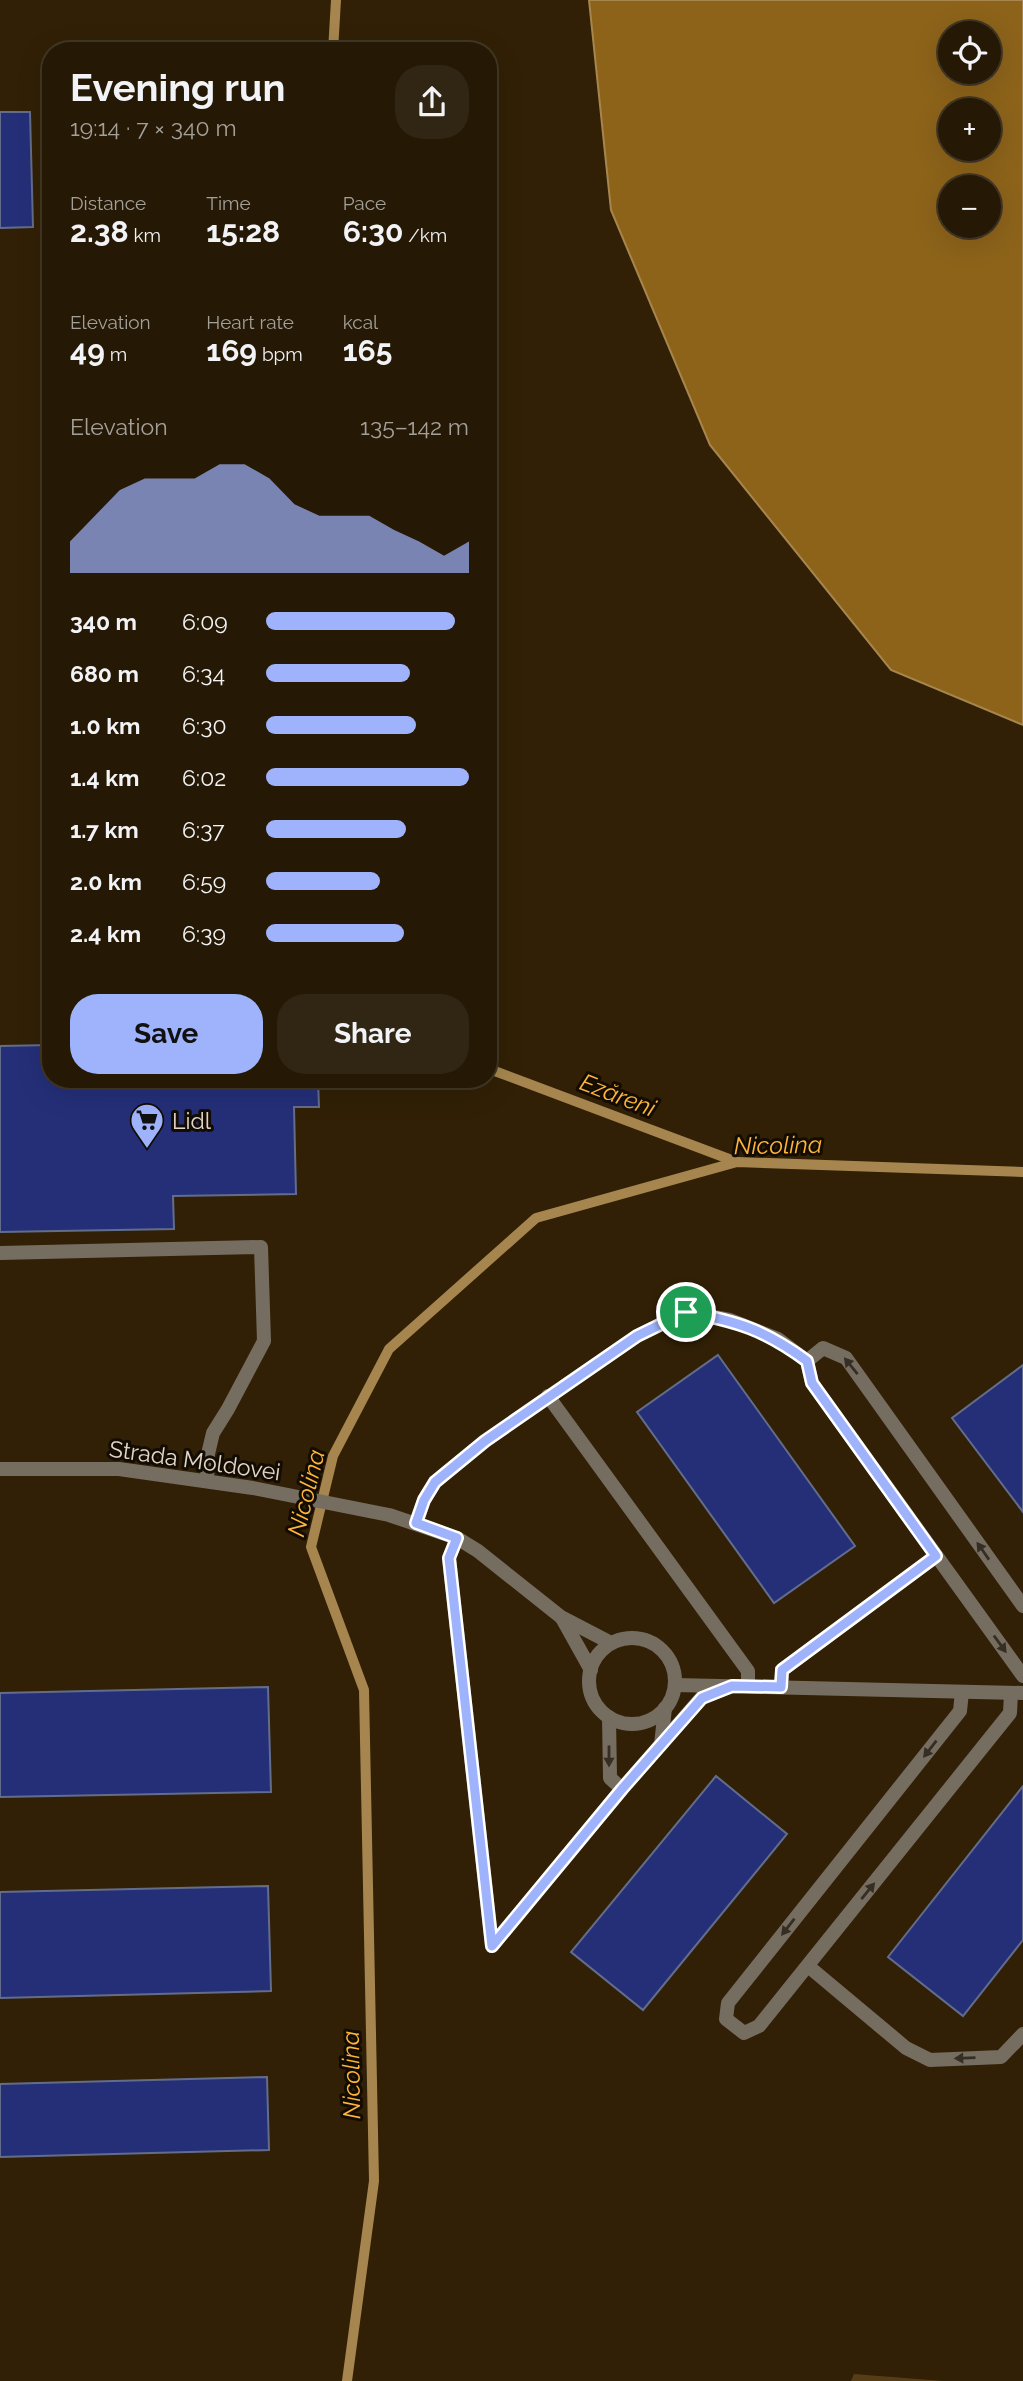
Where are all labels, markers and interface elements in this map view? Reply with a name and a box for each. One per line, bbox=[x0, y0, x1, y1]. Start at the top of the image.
map controls bbox=[938, 21, 1001, 238]
button: locate bbox=[938, 21, 1001, 84]
text: Evening run bbox=[70, 65, 285, 110]
button: share bbox=[395, 65, 469, 139]
button: + bbox=[938, 98, 1001, 161]
text: 19:14 · 7 × 340 m bbox=[70, 114, 237, 141]
button: − bbox=[938, 175, 1001, 238]
text: Distance bbox=[70, 192, 146, 214]
text: Time bbox=[206, 192, 251, 214]
text: Pace bbox=[343, 192, 386, 214]
text: 2.38 bbox=[70, 214, 129, 249]
text: 15:28 bbox=[206, 214, 280, 249]
text: 6:30 bbox=[343, 214, 403, 249]
text: km bbox=[129, 224, 161, 246]
text: /km bbox=[403, 224, 447, 246]
text: Elevation bbox=[70, 311, 151, 333]
text: Heart rate bbox=[206, 311, 294, 333]
text: kcal bbox=[343, 311, 378, 333]
text: 49 bbox=[70, 333, 105, 368]
text: 169 bbox=[206, 333, 257, 368]
text: 165 bbox=[343, 333, 392, 368]
text: m bbox=[105, 343, 127, 365]
text: bpm bbox=[257, 343, 303, 365]
text: Elevation bbox=[70, 413, 168, 440]
text: 135–142 m bbox=[360, 413, 469, 440]
text: 340 m bbox=[70, 608, 137, 635]
text: 6:09 bbox=[182, 608, 228, 635]
text: 680 m bbox=[70, 660, 139, 687]
text: 6:34 bbox=[182, 660, 225, 687]
text: 1.0 km bbox=[70, 712, 140, 739]
text: 6:30 bbox=[182, 712, 227, 739]
text: 1.4 km bbox=[70, 764, 139, 791]
text: 6:02 bbox=[182, 764, 226, 791]
text: 1.7 km bbox=[70, 816, 139, 843]
text: 6:37 bbox=[182, 816, 225, 843]
text: 2.0 km bbox=[70, 868, 142, 895]
text: 6:59 bbox=[182, 868, 226, 895]
text: 2.4 km bbox=[70, 920, 141, 947]
text: 6:39 bbox=[182, 920, 226, 947]
button: Save bbox=[70, 994, 263, 1074]
button: Share bbox=[277, 994, 469, 1074]
water label: Ezăreni bbox=[576, 1067, 661, 1123]
supermarket icon: Lidl bbox=[128, 1101, 166, 1150]
place label: Lidl bbox=[172, 1107, 212, 1134]
water label: Nicolina bbox=[734, 1130, 822, 1160]
pin bbox=[656, 1282, 716, 1342]
icon: arrive bbox=[667, 1293, 705, 1331]
one-way arrow bbox=[844, 1358, 859, 1375]
street label: Strada Moldovei bbox=[108, 1435, 282, 1485]
water label: Nicolina bbox=[281, 1447, 331, 1539]
one-way arrow bbox=[977, 1542, 991, 1560]
one-way arrow bbox=[992, 1635, 1006, 1653]
one-way arrow bbox=[922, 1740, 937, 1758]
one-way arrow bbox=[604, 1745, 615, 1767]
one-way arrow bbox=[860, 1882, 875, 1900]
one-way arrow bbox=[781, 1918, 796, 1936]
water label: Nicolina bbox=[336, 2031, 366, 2119]
one-way arrow bbox=[954, 2053, 976, 2064]

